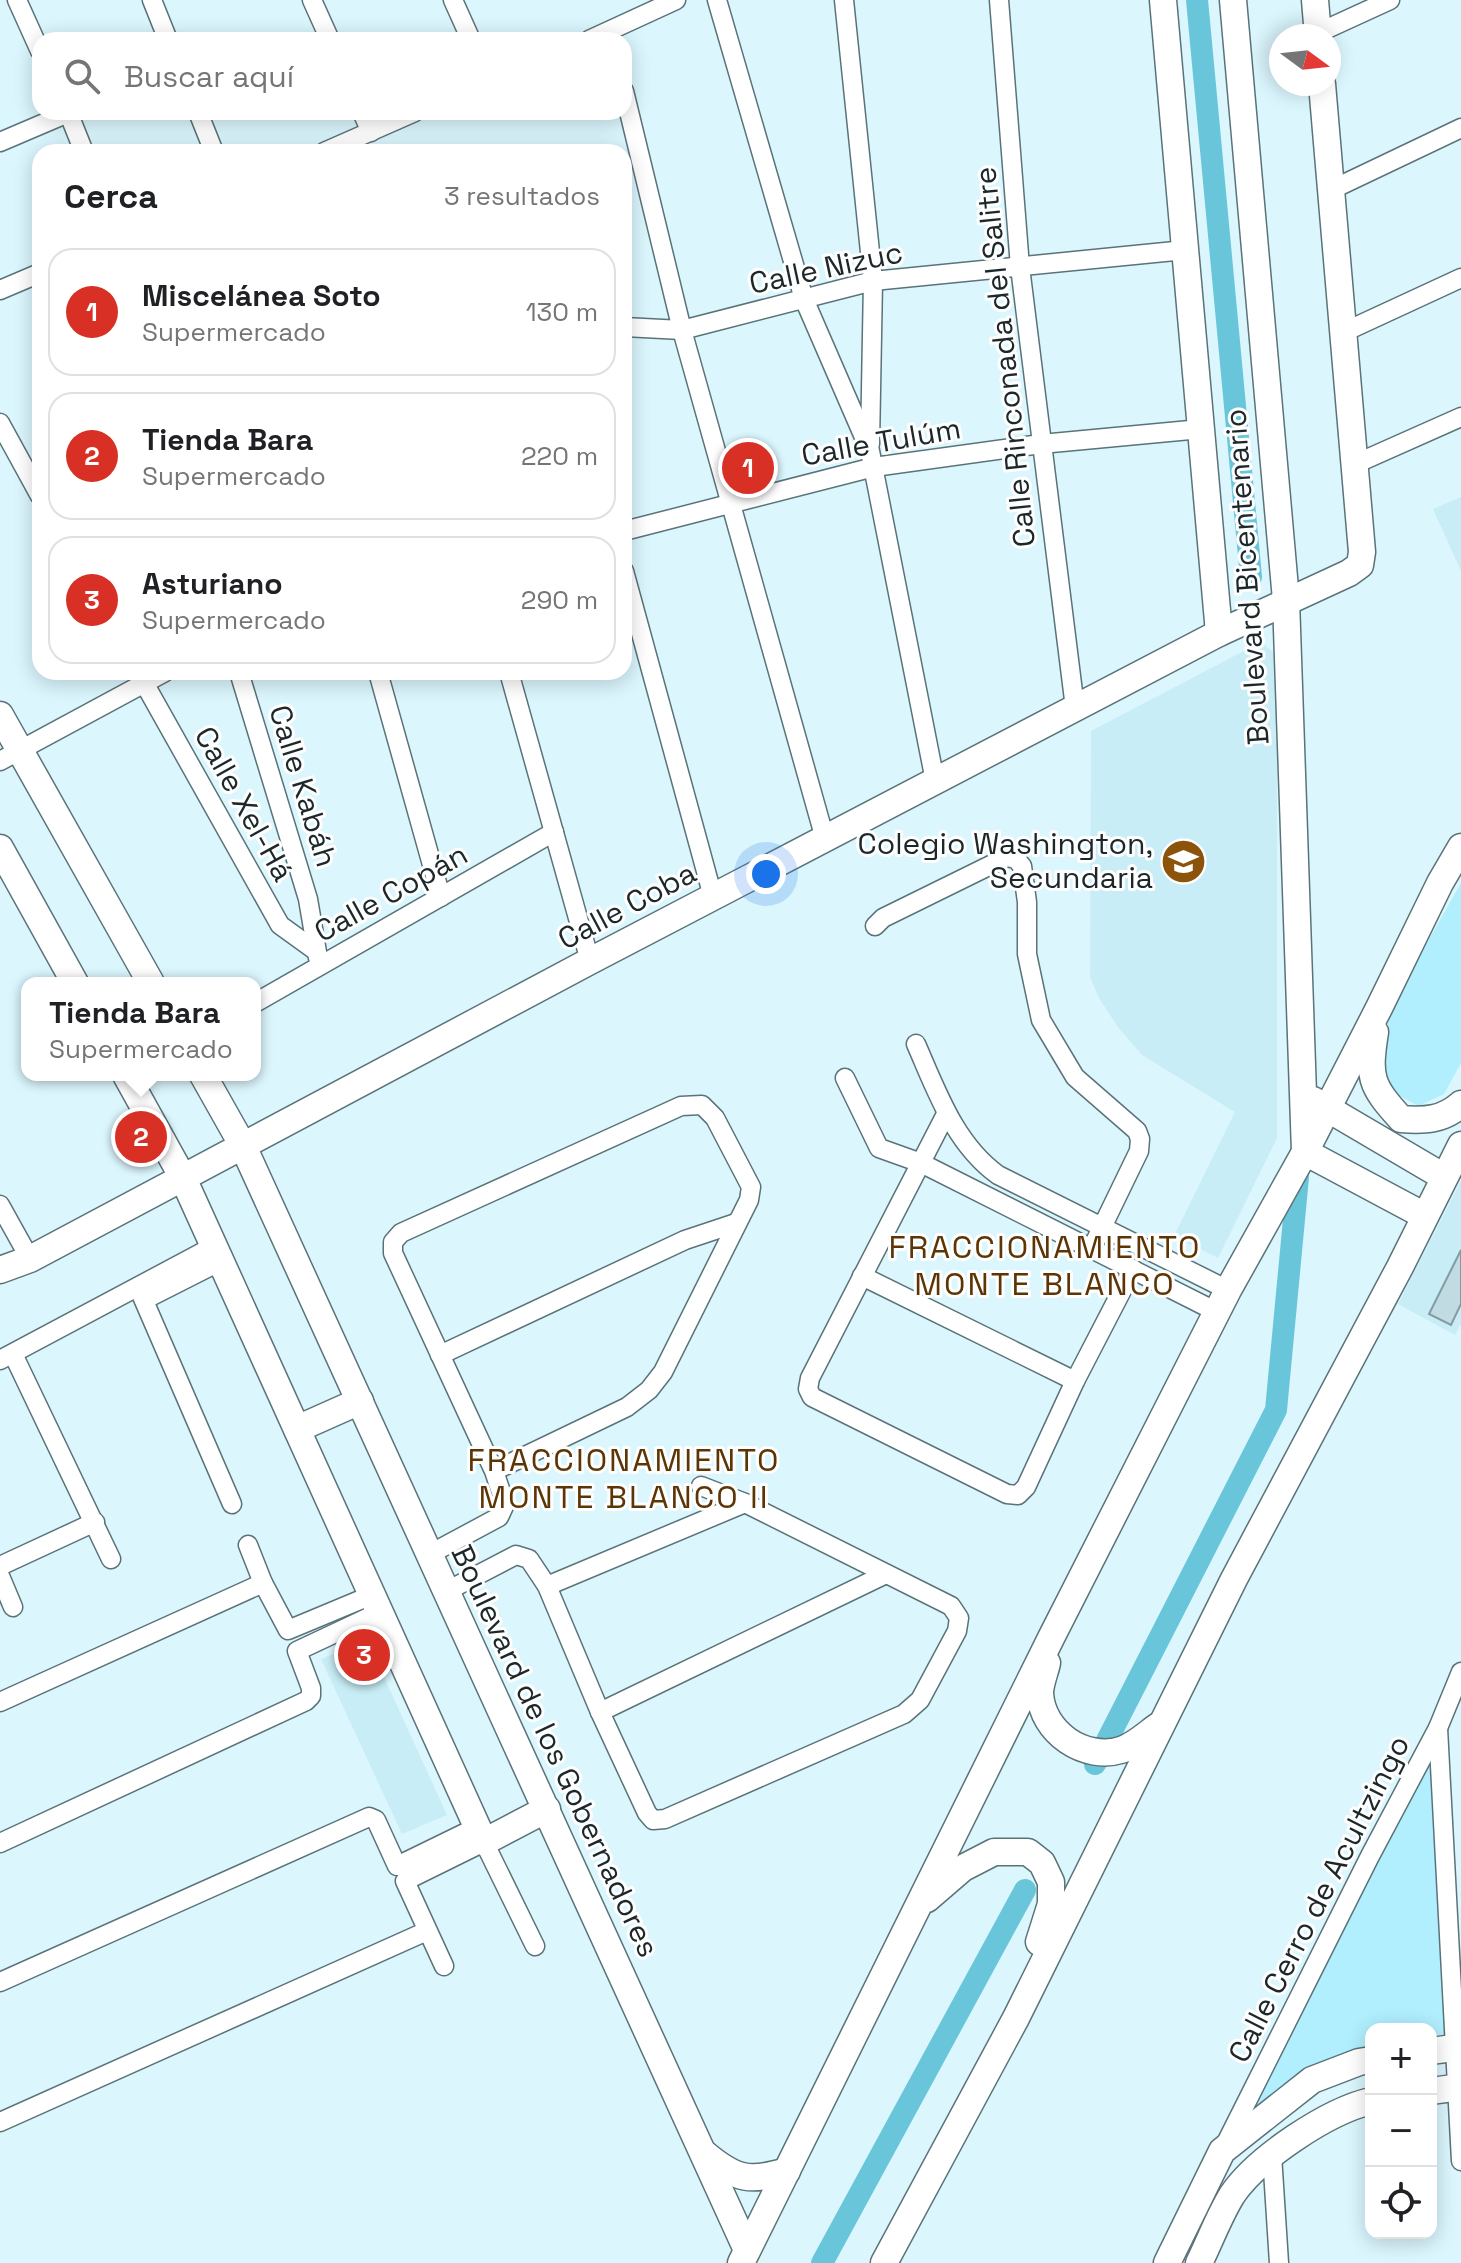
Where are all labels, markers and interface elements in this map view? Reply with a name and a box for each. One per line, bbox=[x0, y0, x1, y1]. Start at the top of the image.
north arrow bbox=[1269, 24, 1341, 96]
search box bbox=[32, 32, 632, 120]
icon: search bbox=[60, 54, 104, 98]
text: Buscar aquí bbox=[124, 57, 294, 96]
street label: Calle Rinconada del Salitre bbox=[965, 165, 1044, 549]
text: Cerca bbox=[64, 175, 158, 218]
text: 3 resultados bbox=[444, 179, 600, 213]
street label: Calle Nizuc bbox=[746, 232, 906, 303]
text: Miscelánea Soto bbox=[142, 276, 381, 315]
text: 1 bbox=[86, 295, 98, 329]
text: 130 m bbox=[526, 295, 598, 329]
text: Supermercado bbox=[142, 315, 326, 349]
street label: Calle Tulúm bbox=[798, 408, 964, 475]
street label: Boulevard Bicentenario bbox=[1215, 408, 1278, 746]
text: Tienda Bara bbox=[142, 420, 313, 459]
pin: 1 bbox=[722, 438, 774, 498]
text: 2 bbox=[84, 439, 100, 473]
text: 220 m bbox=[521, 439, 598, 473]
text: Supermercado bbox=[142, 459, 326, 493]
text: Asturiano bbox=[142, 564, 283, 603]
text: 3 bbox=[84, 583, 100, 617]
text: 290 m bbox=[521, 583, 598, 617]
text: Supermercado bbox=[142, 603, 326, 637]
street label: Calle Kabáh bbox=[260, 700, 347, 872]
street label: Calle Xel-Há bbox=[186, 720, 303, 888]
place label: Colegio Washington, Secundaria bbox=[857, 824, 1153, 897]
street label: Calle Copán bbox=[307, 834, 474, 951]
school or university icon: Colegio Washington, Secundaria bbox=[1160, 837, 1208, 885]
street label: Calle Coba bbox=[551, 853, 703, 958]
your location bbox=[746, 854, 786, 894]
popup bbox=[21, 977, 261, 1081]
text: Tienda Bara bbox=[49, 993, 220, 1032]
text: Supermercado bbox=[49, 1032, 233, 1066]
pin: 2 bbox=[115, 1107, 167, 1167]
district label: FRACCIONAMIENTO MONTE BLANCO bbox=[888, 1227, 1202, 1304]
district label: FRACCIONAMIENTO MONTE BLANCO II bbox=[467, 1440, 781, 1517]
street label: Boulevard de los Gobernadores bbox=[443, 1538, 668, 1963]
pin: 3 bbox=[338, 1625, 390, 1685]
street label: Calle Cerro de Acultzingo bbox=[1219, 1729, 1418, 2069]
map controls bbox=[1365, 2023, 1437, 2239]
button: + bbox=[1365, 2023, 1437, 2095]
button: − bbox=[1365, 2095, 1437, 2167]
button: locate bbox=[1365, 2167, 1437, 2239]

